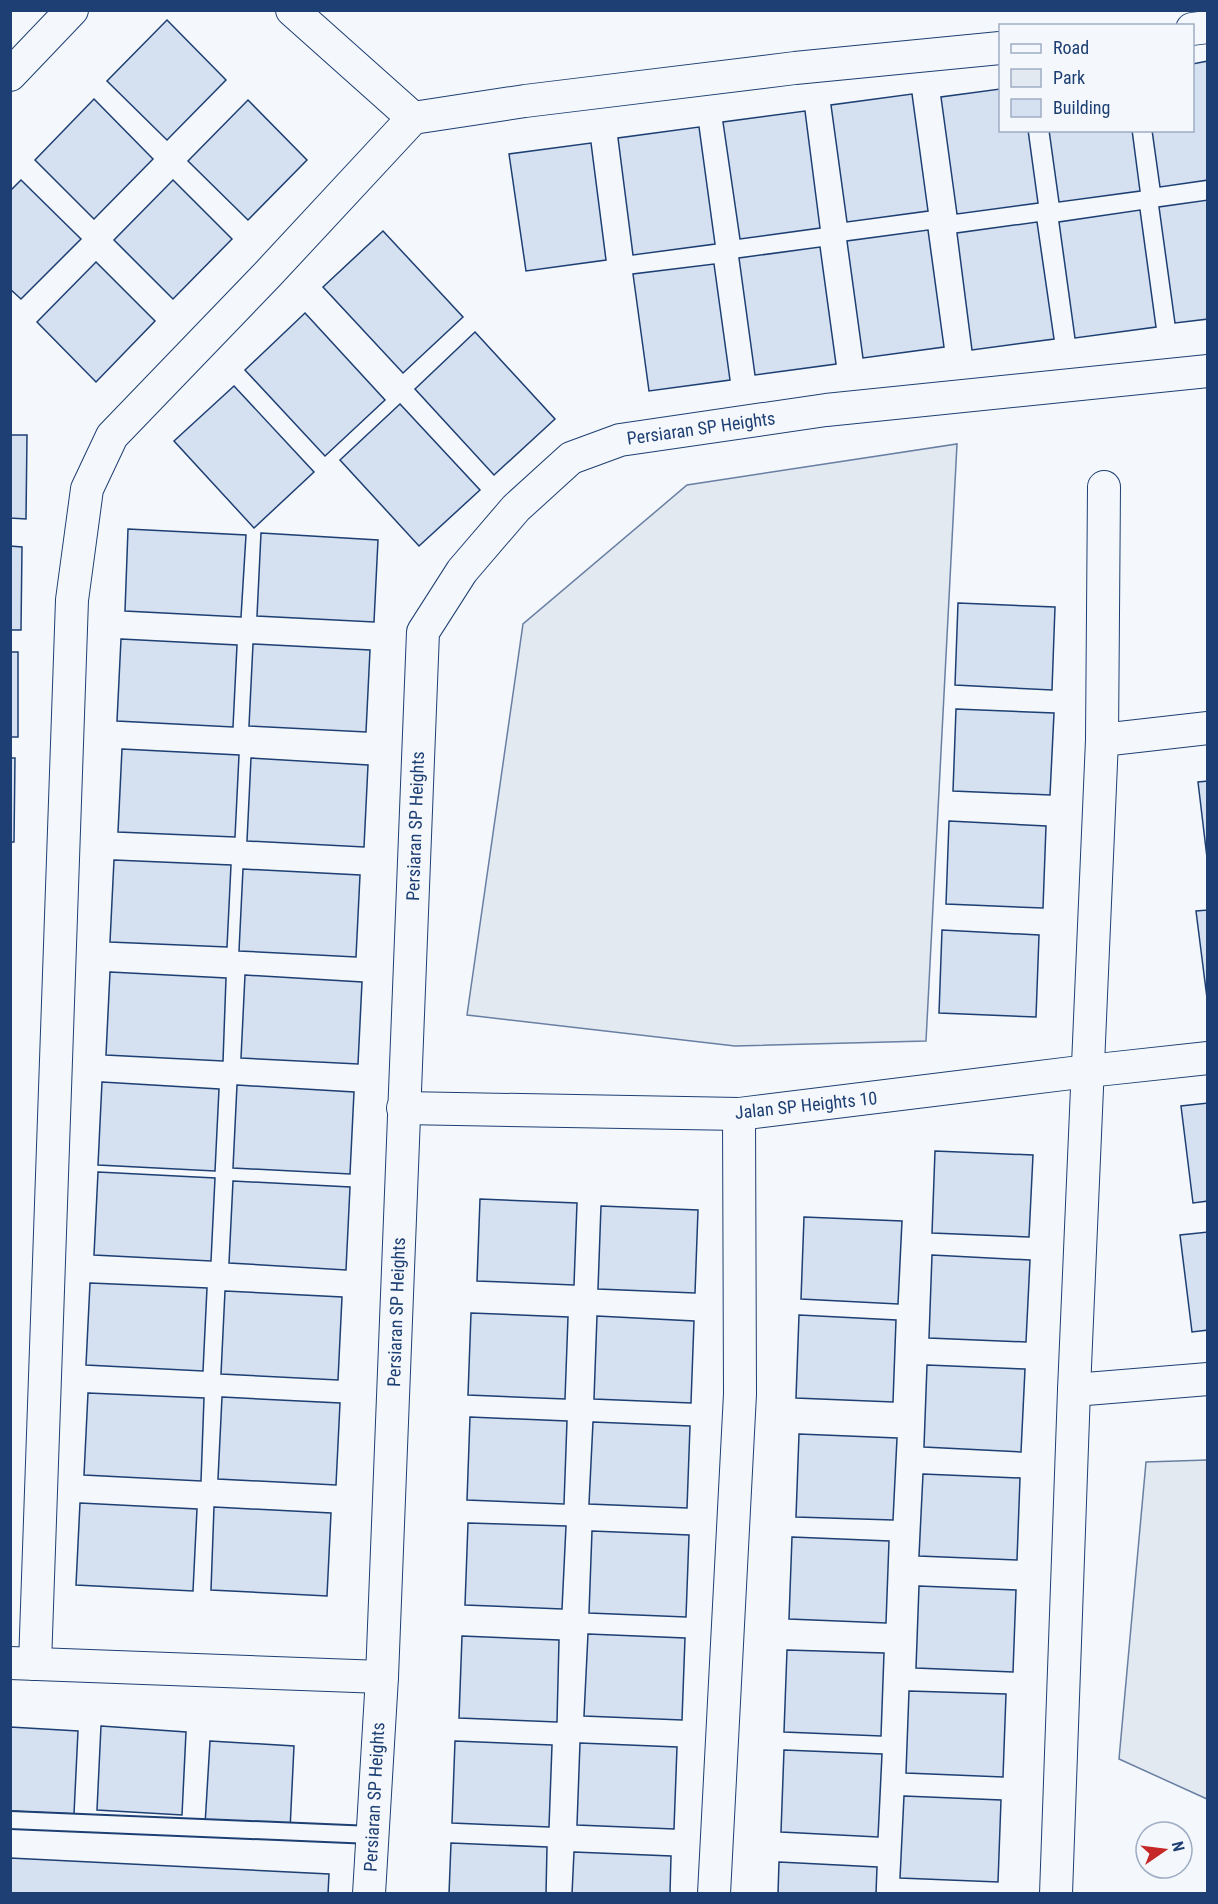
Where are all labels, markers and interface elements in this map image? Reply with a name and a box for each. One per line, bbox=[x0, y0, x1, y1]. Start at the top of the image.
legend bbox=[999, 24, 1194, 132]
text: Road bbox=[1053, 37, 1089, 58]
text: Park bbox=[1053, 67, 1085, 88]
text: Building bbox=[1053, 97, 1110, 118]
street label: Persiaran SP Heights bbox=[625, 407, 777, 449]
street label: Persiaran SP Heights bbox=[402, 751, 428, 901]
street label: Jalan SP Heights 10 bbox=[734, 1087, 878, 1123]
street label: Persiaran SP Heights bbox=[383, 1237, 409, 1387]
street label: Persiaran SP Heights bbox=[360, 1722, 388, 1872]
north arrow bbox=[1134, 1820, 1194, 1880]
text: N bbox=[1168, 1839, 1188, 1854]

